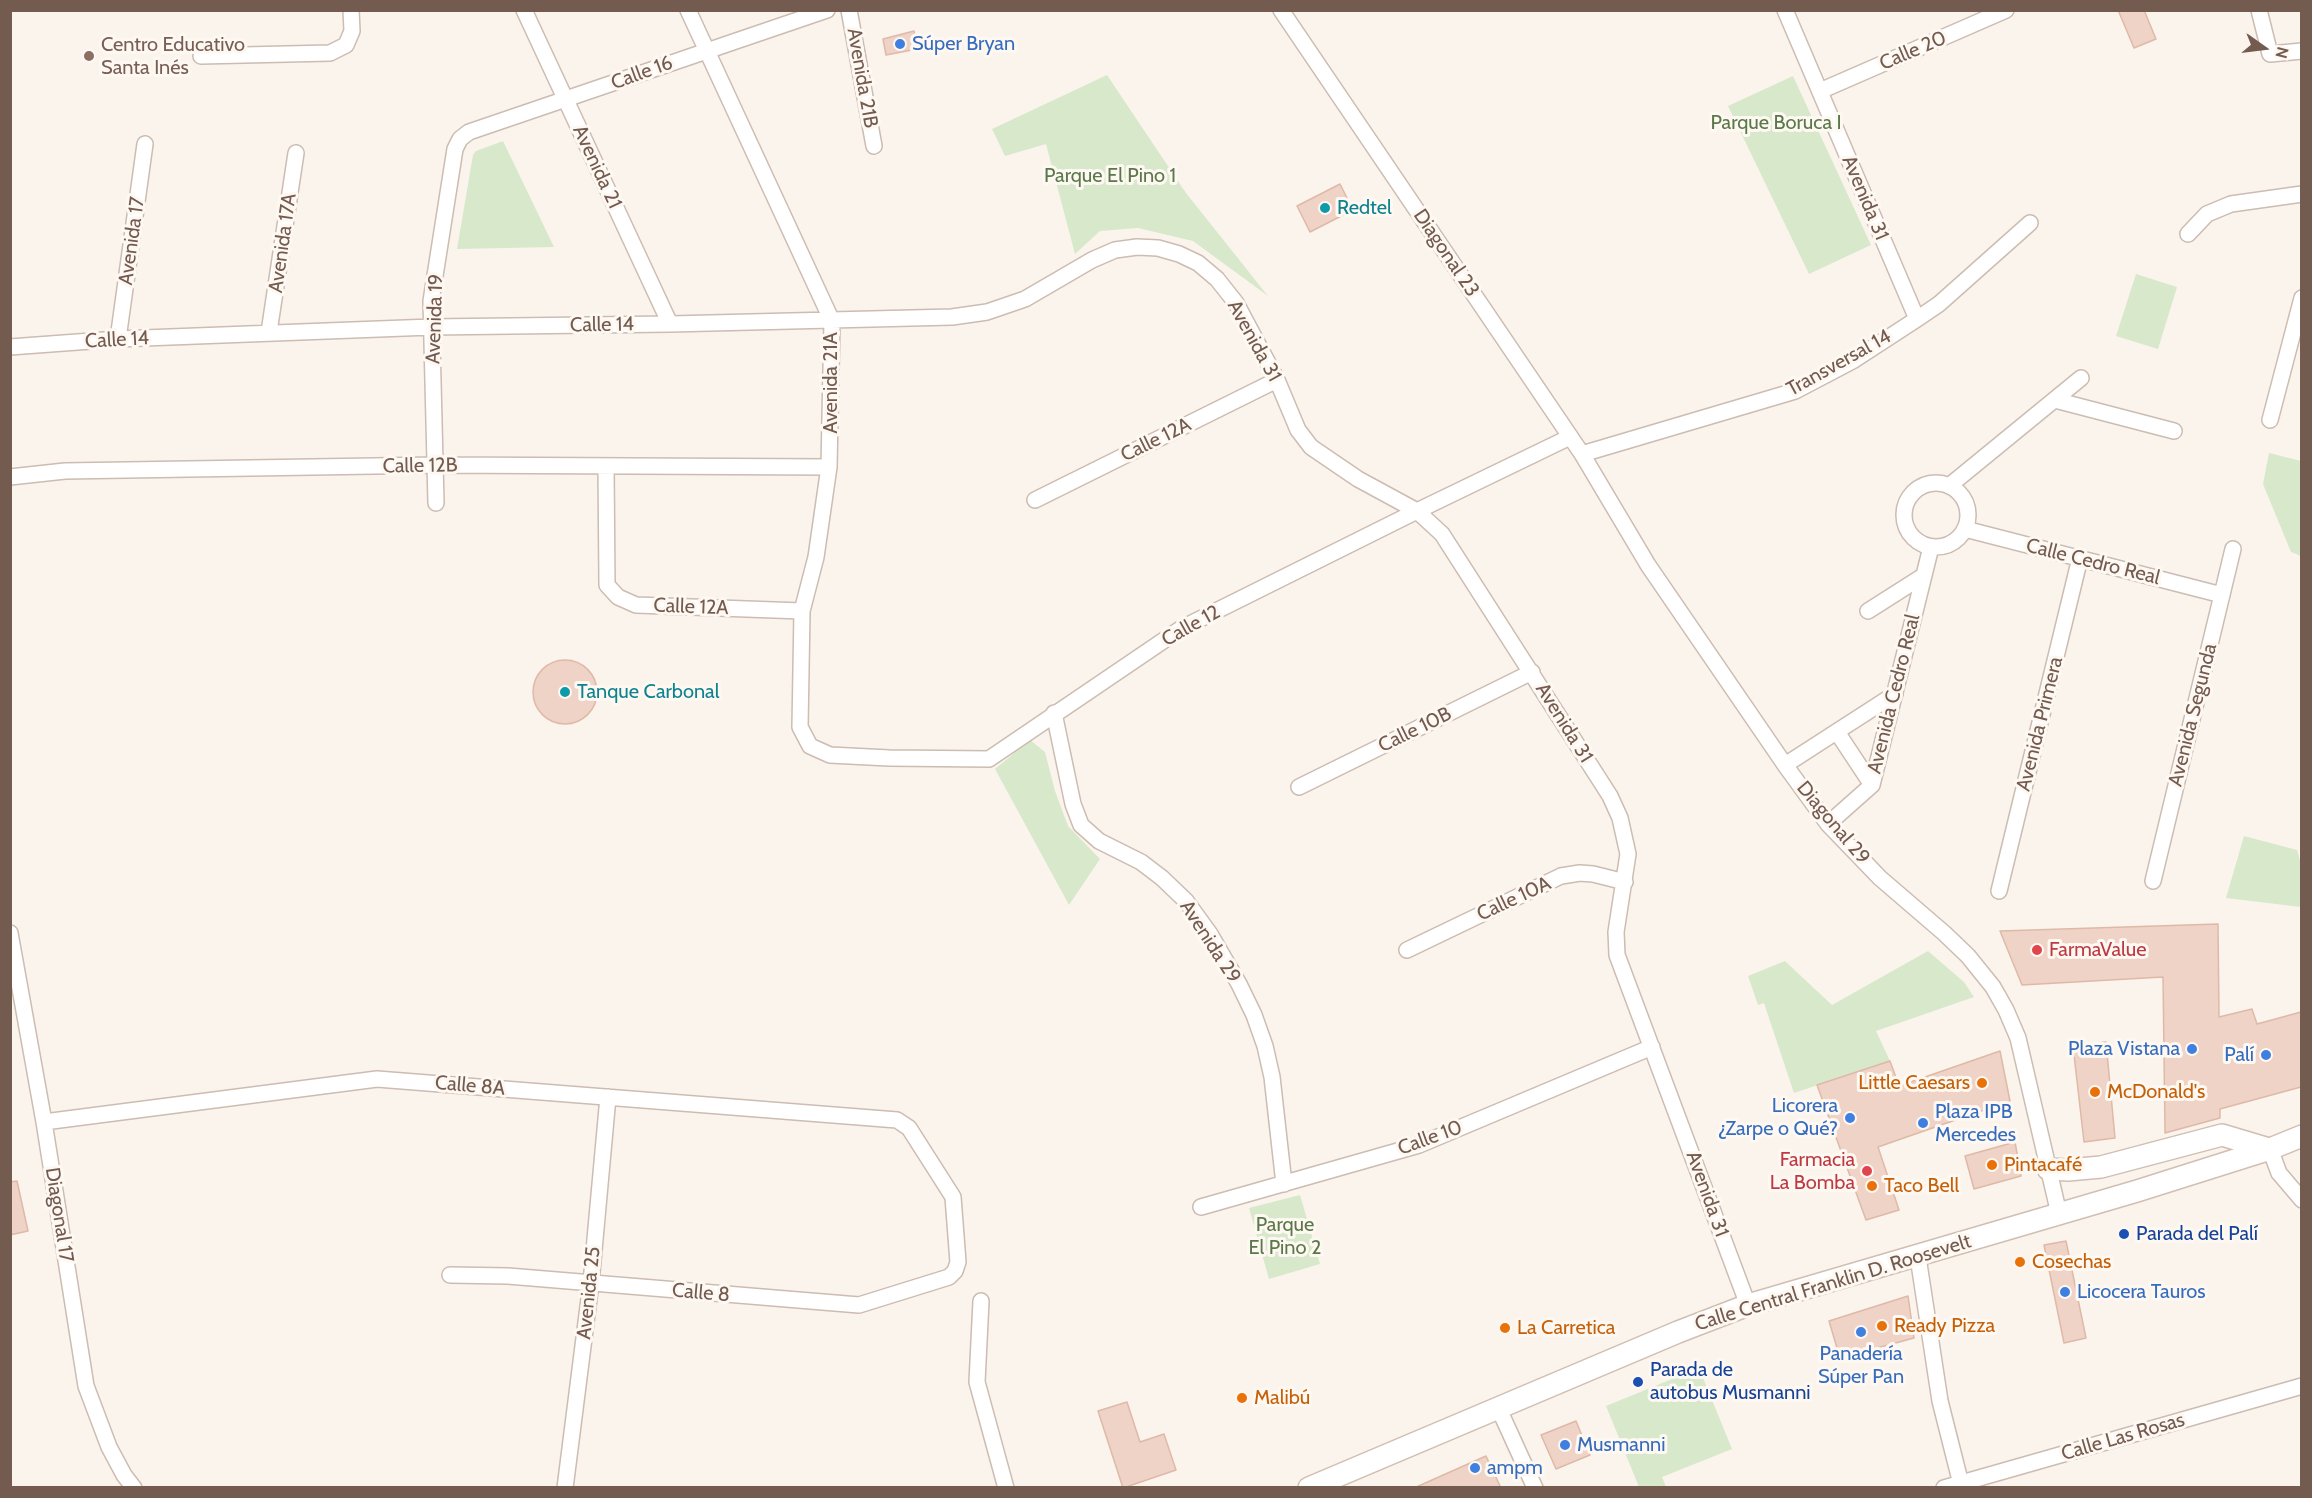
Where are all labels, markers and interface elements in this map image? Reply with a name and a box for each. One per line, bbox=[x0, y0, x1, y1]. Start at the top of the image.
north arrow bbox=[2234, 18, 2294, 78]
street label: Avenida 21B bbox=[841, 26, 883, 130]
street label: Calle 20 bbox=[1876, 26, 1950, 76]
place label: Súper Bryan bbox=[912, 32, 1015, 56]
place label: Centro Educativo Santa Inés bbox=[101, 33, 245, 80]
marker: Súper Bryan bbox=[893, 37, 907, 51]
text: N bbox=[2271, 45, 2293, 60]
marker: Centro Educativo Santa Inés bbox=[82, 49, 96, 63]
street label: Calle 16 bbox=[608, 51, 676, 95]
park label: Parque Boruca I bbox=[1710, 111, 1842, 135]
street label: Avenida 21 bbox=[567, 122, 627, 212]
street label: Avenida 31 bbox=[1836, 152, 1894, 244]
park label: Parque El Pino 1 bbox=[1044, 164, 1176, 188]
street label: Avenida 17A bbox=[264, 192, 302, 294]
street label: Avenida 17 bbox=[114, 195, 150, 287]
place label: Redtel bbox=[1337, 196, 1392, 220]
marker: Redtel bbox=[1318, 201, 1332, 215]
street label: Diagonal 23 bbox=[1408, 205, 1484, 301]
street label: Avenida 19 bbox=[421, 274, 449, 364]
street label: Avenida 31 bbox=[1222, 296, 1286, 386]
street label: Calle 14 bbox=[570, 312, 634, 338]
street label: Transversal 14 bbox=[1783, 324, 1895, 402]
street label: Calle 14 bbox=[84, 326, 150, 354]
street label: Avenida 21A bbox=[819, 332, 843, 434]
street label: Calle 12A bbox=[1117, 413, 1195, 467]
street label: Calle 12B bbox=[382, 453, 458, 479]
street label: Calle Cedro Real bbox=[2024, 534, 2162, 590]
street label: Calle 12A bbox=[653, 594, 729, 620]
street label: Calle 12 bbox=[1158, 600, 1224, 652]
street label: Avenida Cedro Real bbox=[1863, 612, 1925, 776]
street label: Avenida Segunda bbox=[2164, 641, 2222, 789]
street label: Avenida Primera bbox=[2012, 654, 2068, 794]
street label: Avenida 31 bbox=[1530, 679, 1598, 767]
place label: Tanque Carbonal bbox=[577, 680, 719, 704]
marker: Tanque Carbonal bbox=[558, 685, 572, 699]
street label: Calle 10B bbox=[1374, 702, 1456, 758]
street label: Diagonal 29 bbox=[1791, 777, 1875, 869]
street label: Calle 10A bbox=[1473, 872, 1555, 926]
street label: Avenida 29 bbox=[1174, 896, 1246, 988]
place label: FarmaValue bbox=[2049, 938, 2147, 962]
marker: FarmaValue bbox=[2030, 943, 2044, 957]
place label: Plaza Vistana bbox=[2068, 1037, 2180, 1061]
marker: Plaza Vistana bbox=[2185, 1042, 2199, 1056]
place label: Palí bbox=[2224, 1043, 2254, 1067]
marker: Palí bbox=[2259, 1048, 2273, 1062]
street label: Calle 8A bbox=[434, 1071, 506, 1101]
place label: Little Caesars bbox=[1858, 1071, 1970, 1095]
marker: Little Caesars bbox=[1975, 1076, 1989, 1090]
place label: McDonald's bbox=[2107, 1080, 2205, 1104]
marker: McDonald's bbox=[2088, 1085, 2102, 1099]
place label: Licorera ¿Zarpe o Qué? bbox=[1718, 1094, 1838, 1141]
place label: Plaza IPB Mercedes bbox=[1935, 1100, 2016, 1147]
marker: Licorera ¿Zarpe o Qué? bbox=[1843, 1111, 1857, 1125]
street label: Calle 10 bbox=[1395, 1115, 1465, 1161]
marker: Plaza IPB Mercedes bbox=[1916, 1116, 1930, 1130]
street label: Avenida 31 bbox=[1680, 1148, 1734, 1240]
place label: Farmacia La Bomba bbox=[1770, 1148, 1855, 1195]
place label: Pintacafé bbox=[2004, 1153, 2082, 1177]
marker: Pintacafé bbox=[1985, 1158, 1999, 1172]
marker: Farmacia La Bomba bbox=[1860, 1164, 1874, 1178]
street label: Diagonal 17 bbox=[40, 1166, 78, 1264]
place label: Taco Bell bbox=[1884, 1174, 1959, 1198]
marker: Taco Bell bbox=[1865, 1179, 1879, 1193]
park label: Parque El Pino 2 bbox=[1248, 1213, 1322, 1260]
place label: Parada del Palí bbox=[2136, 1222, 2258, 1246]
marker: Parada del Palí bbox=[2117, 1227, 2131, 1241]
street label: Calle Central Franklin D. Roosevelt bbox=[1692, 1230, 1974, 1336]
street label: Avenida 25 bbox=[572, 1245, 606, 1341]
place label: Cosechas bbox=[2032, 1250, 2111, 1274]
marker: Cosechas bbox=[2013, 1255, 2027, 1269]
street label: Calle 8 bbox=[671, 1279, 731, 1307]
place label: Licocera Tauros bbox=[2077, 1280, 2206, 1304]
marker: Licocera Tauros bbox=[2058, 1285, 2072, 1299]
place label: Ready Pizza bbox=[1894, 1314, 1995, 1338]
place label: La Carretica bbox=[1517, 1316, 1615, 1340]
marker: Ready Pizza bbox=[1875, 1319, 1889, 1333]
marker: La Carretica bbox=[1498, 1321, 1512, 1335]
marker: Panadería Súper Pan bbox=[1854, 1325, 1868, 1339]
place label: Panadería Súper Pan bbox=[1818, 1342, 1904, 1389]
place label: Parada de autobus Musmanni bbox=[1650, 1358, 1811, 1405]
marker: Parada de autobus Musmanni bbox=[1631, 1375, 1645, 1389]
place label: Malibú bbox=[1254, 1386, 1310, 1410]
marker: Malibú bbox=[1235, 1391, 1249, 1405]
street label: Calle Las Rosas bbox=[2059, 1408, 2187, 1466]
place label: Musmanni bbox=[1577, 1433, 1665, 1457]
marker: Musmanni bbox=[1558, 1438, 1572, 1452]
place label: ampm bbox=[1487, 1456, 1543, 1480]
marker: ampm bbox=[1468, 1461, 1482, 1475]

